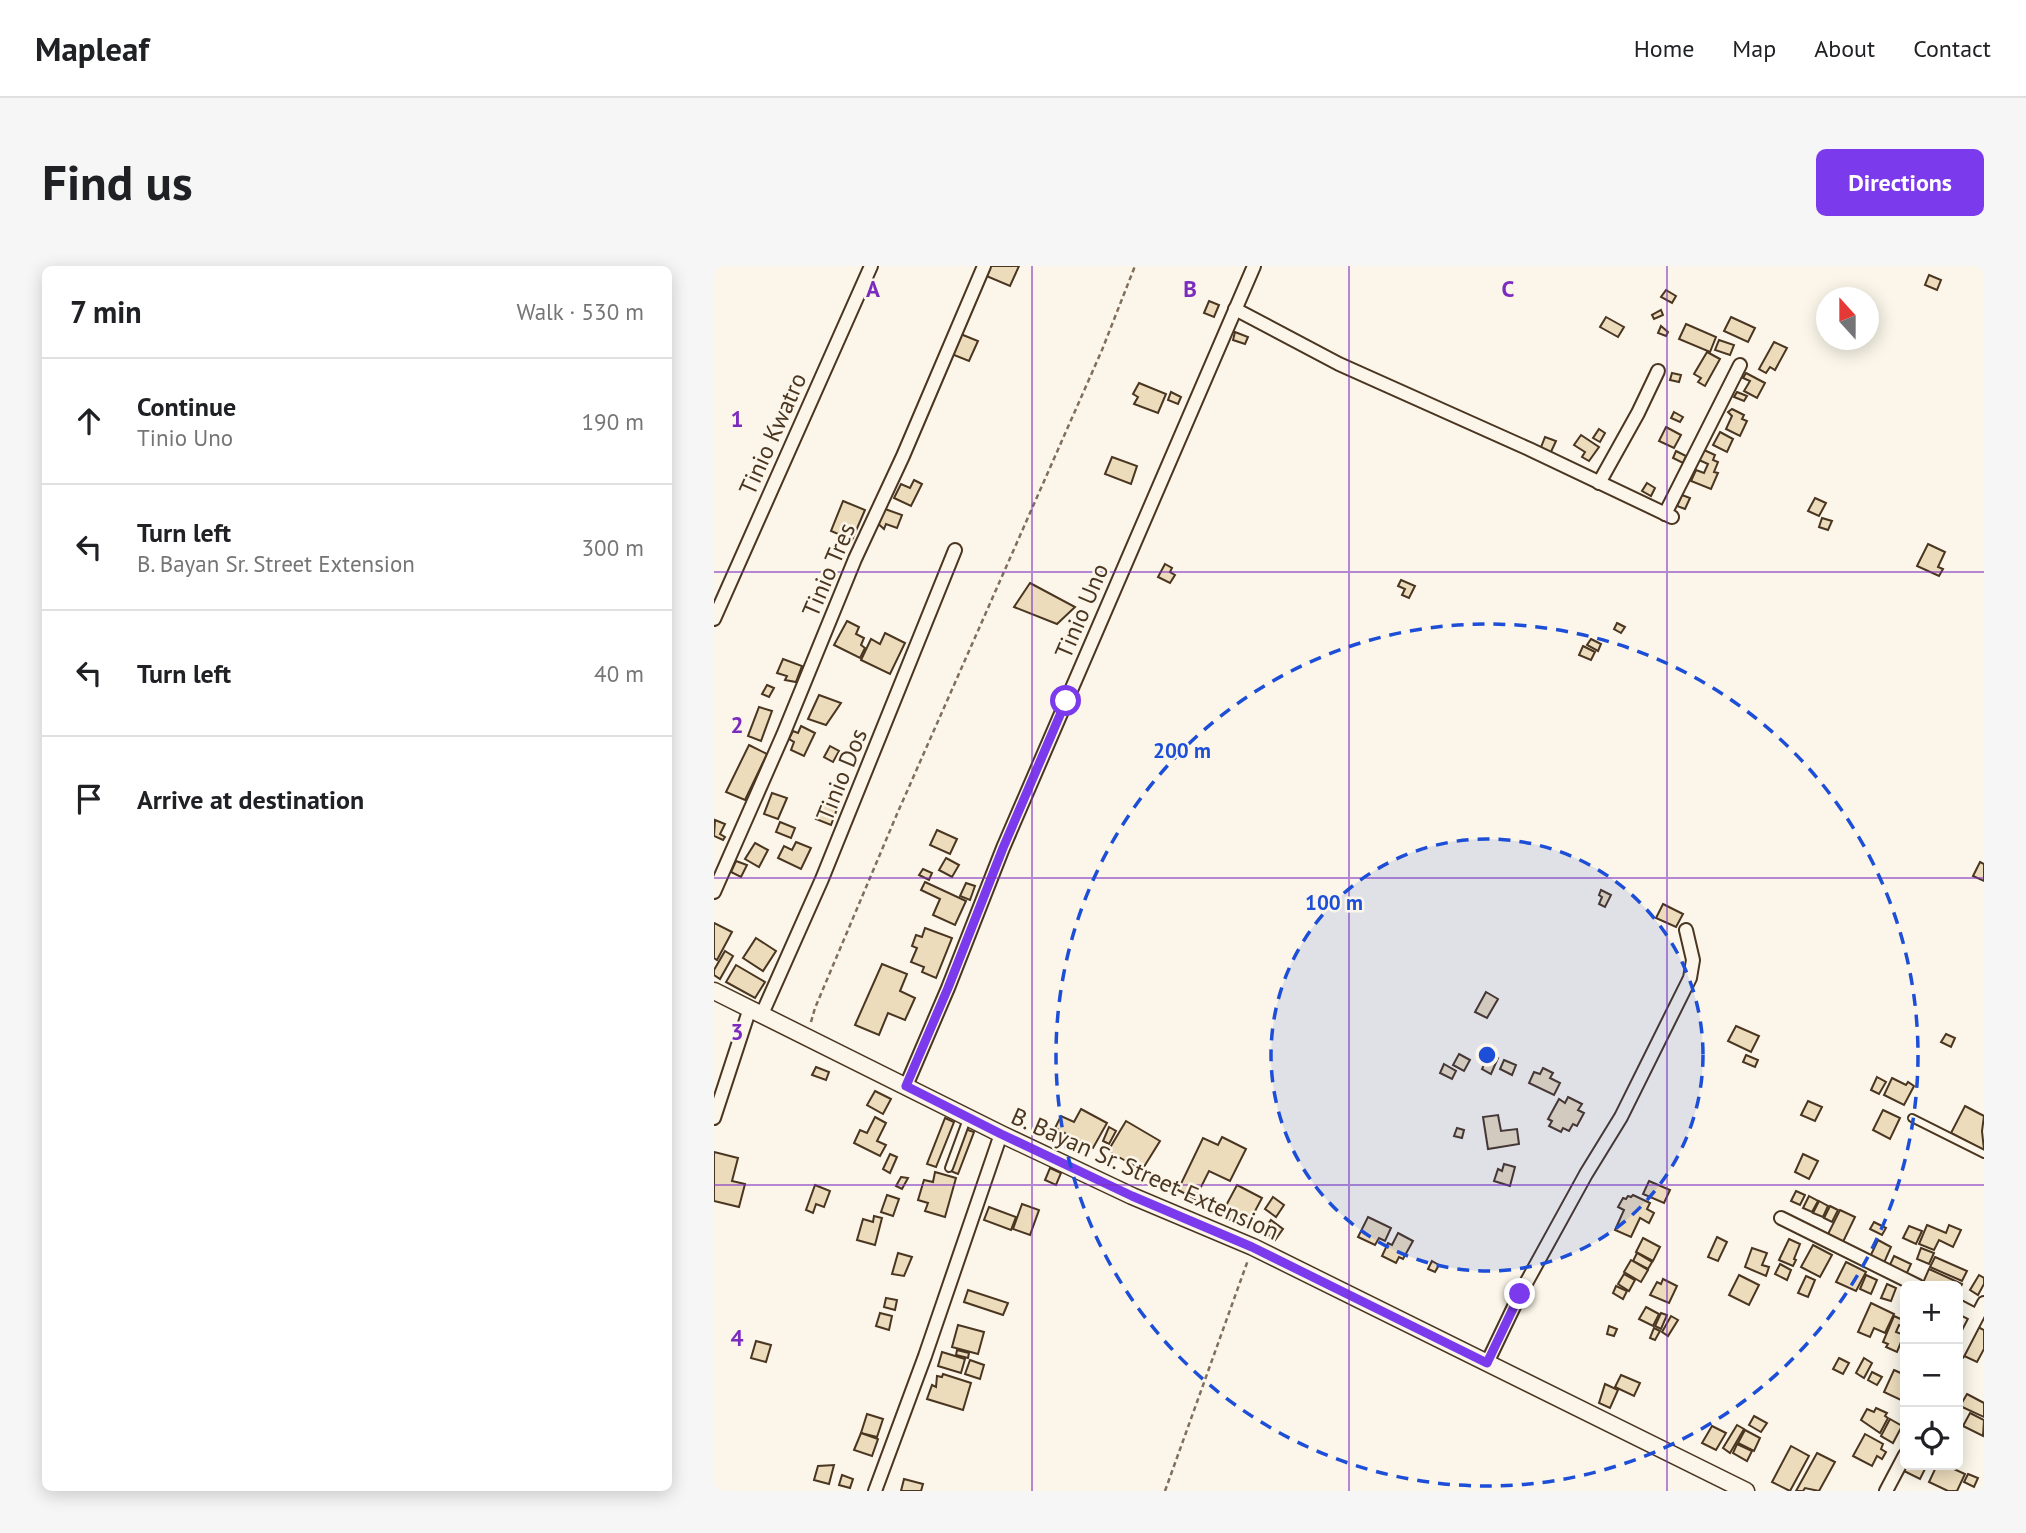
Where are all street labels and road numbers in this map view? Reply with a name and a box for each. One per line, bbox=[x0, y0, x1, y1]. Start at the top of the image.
street label: Tinio Kwatro bbox=[732, 368, 813, 500]
street label: Tinio Tres bbox=[795, 518, 862, 621]
street label: Tinio Uno bbox=[1048, 559, 1115, 663]
street label: Tinio Dos bbox=[809, 724, 874, 826]
street label: B. Bayan Sr. Street Extension bbox=[1006, 1100, 1284, 1247]

